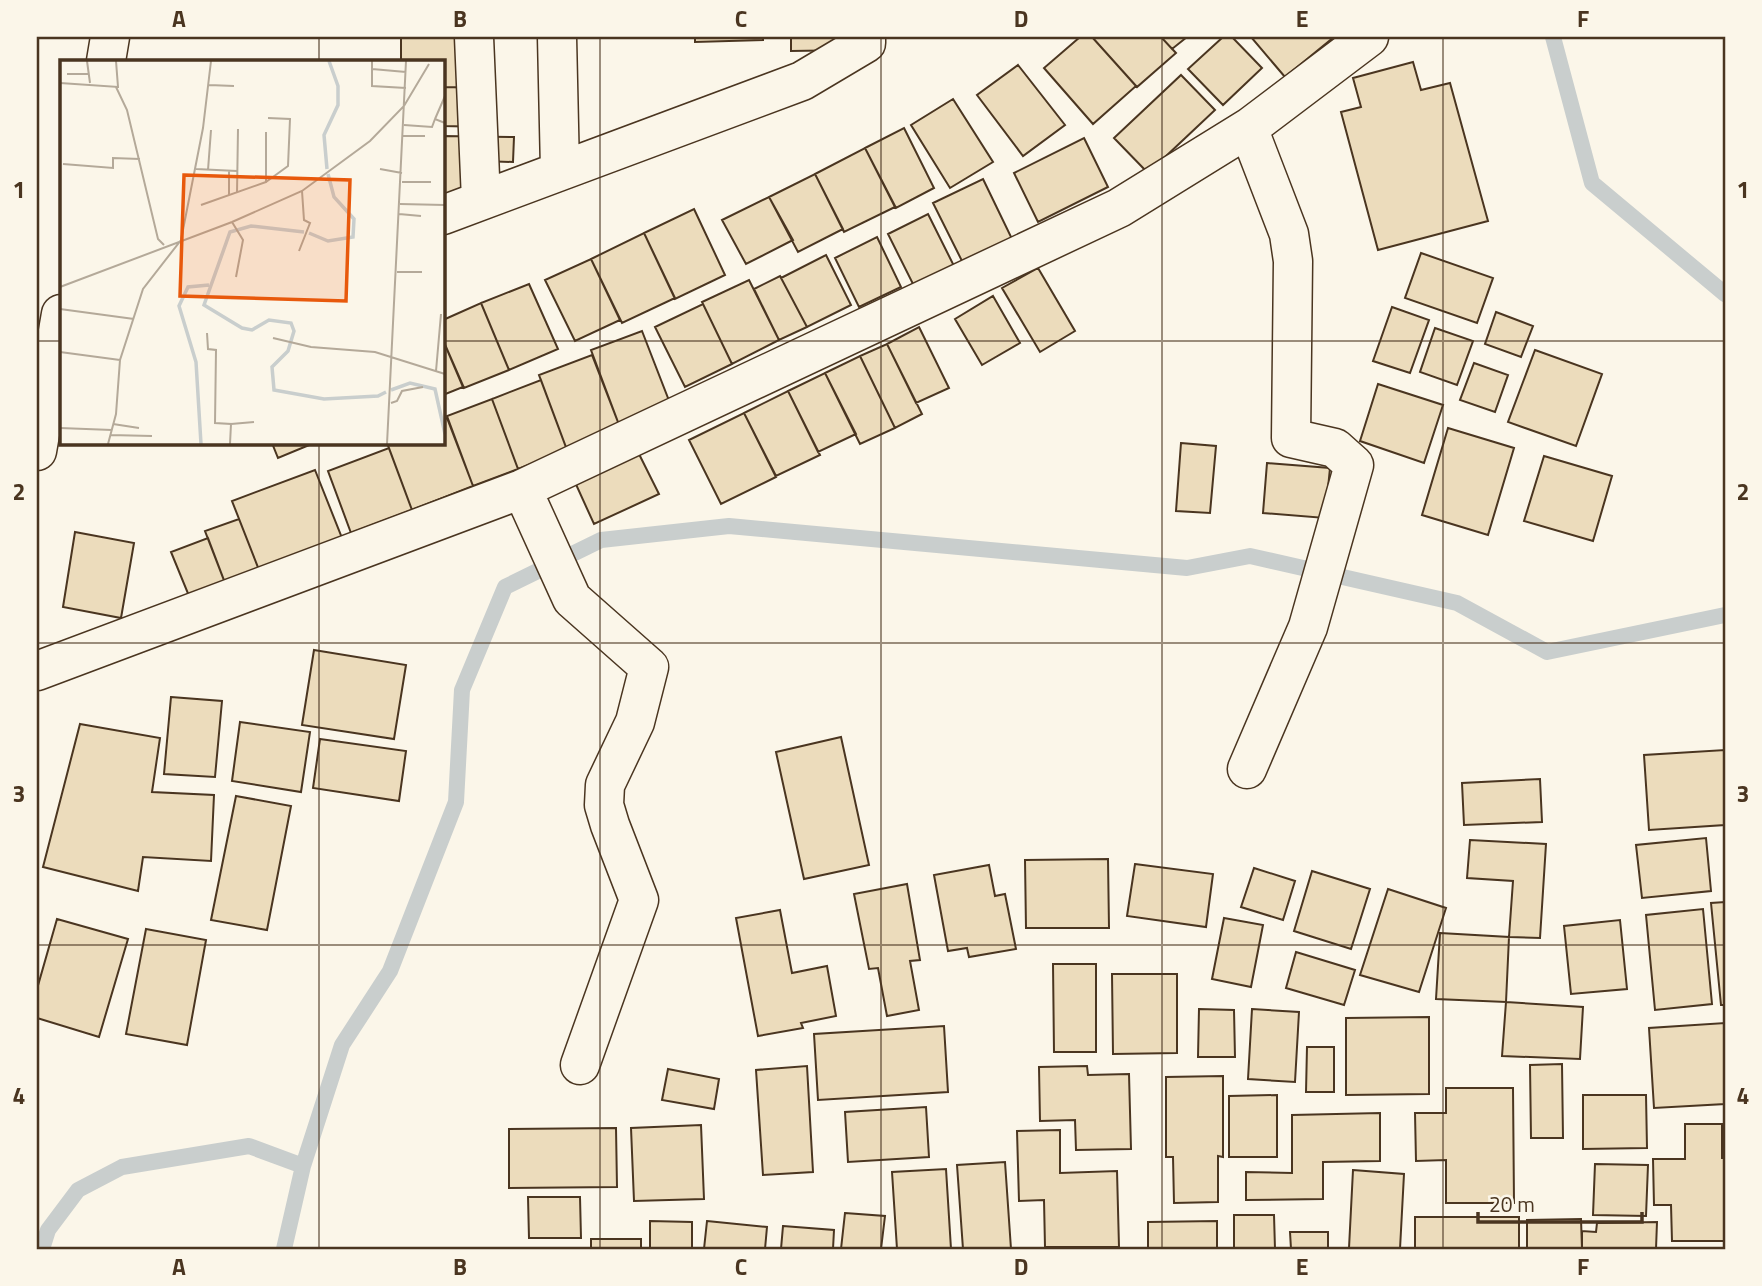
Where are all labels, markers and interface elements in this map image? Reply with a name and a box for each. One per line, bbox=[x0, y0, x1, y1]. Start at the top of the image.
text: A bbox=[172, 1, 186, 36]
text: B bbox=[453, 1, 467, 36]
text: C bbox=[735, 1, 747, 36]
text: D bbox=[1014, 1, 1028, 36]
text: E bbox=[1296, 1, 1308, 36]
text: F bbox=[1577, 1, 1589, 36]
inset map bbox=[60, 60, 444, 444]
text: 1 bbox=[13, 172, 25, 207]
text: 1 bbox=[1737, 172, 1749, 207]
text: 2 bbox=[13, 474, 25, 509]
text: 2 bbox=[1737, 474, 1749, 509]
text: 3 bbox=[13, 776, 25, 811]
text: 3 bbox=[1737, 776, 1749, 811]
text: 4 bbox=[13, 1078, 25, 1113]
text: 4 bbox=[1737, 1078, 1749, 1113]
scale bar bbox=[1478, 1181, 1643, 1225]
text: 20 m bbox=[1489, 1188, 1535, 1220]
text: A bbox=[172, 1249, 186, 1284]
text: B bbox=[453, 1249, 467, 1284]
text: C bbox=[735, 1249, 747, 1284]
text: D bbox=[1014, 1249, 1028, 1284]
text: E bbox=[1296, 1249, 1308, 1284]
text: F bbox=[1577, 1249, 1589, 1284]

